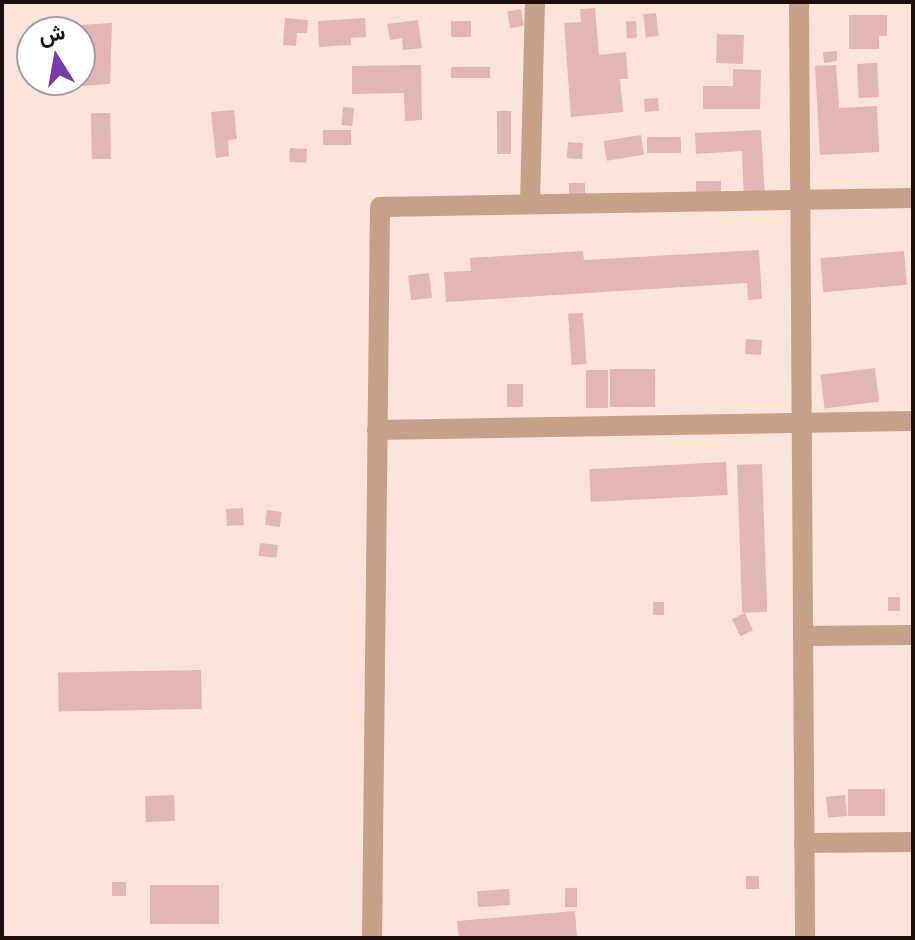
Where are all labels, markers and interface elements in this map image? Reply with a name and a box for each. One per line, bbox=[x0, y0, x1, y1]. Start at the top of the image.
north arrow bbox=[16, 16, 96, 96]
text: ش bbox=[36, 18, 67, 50]

